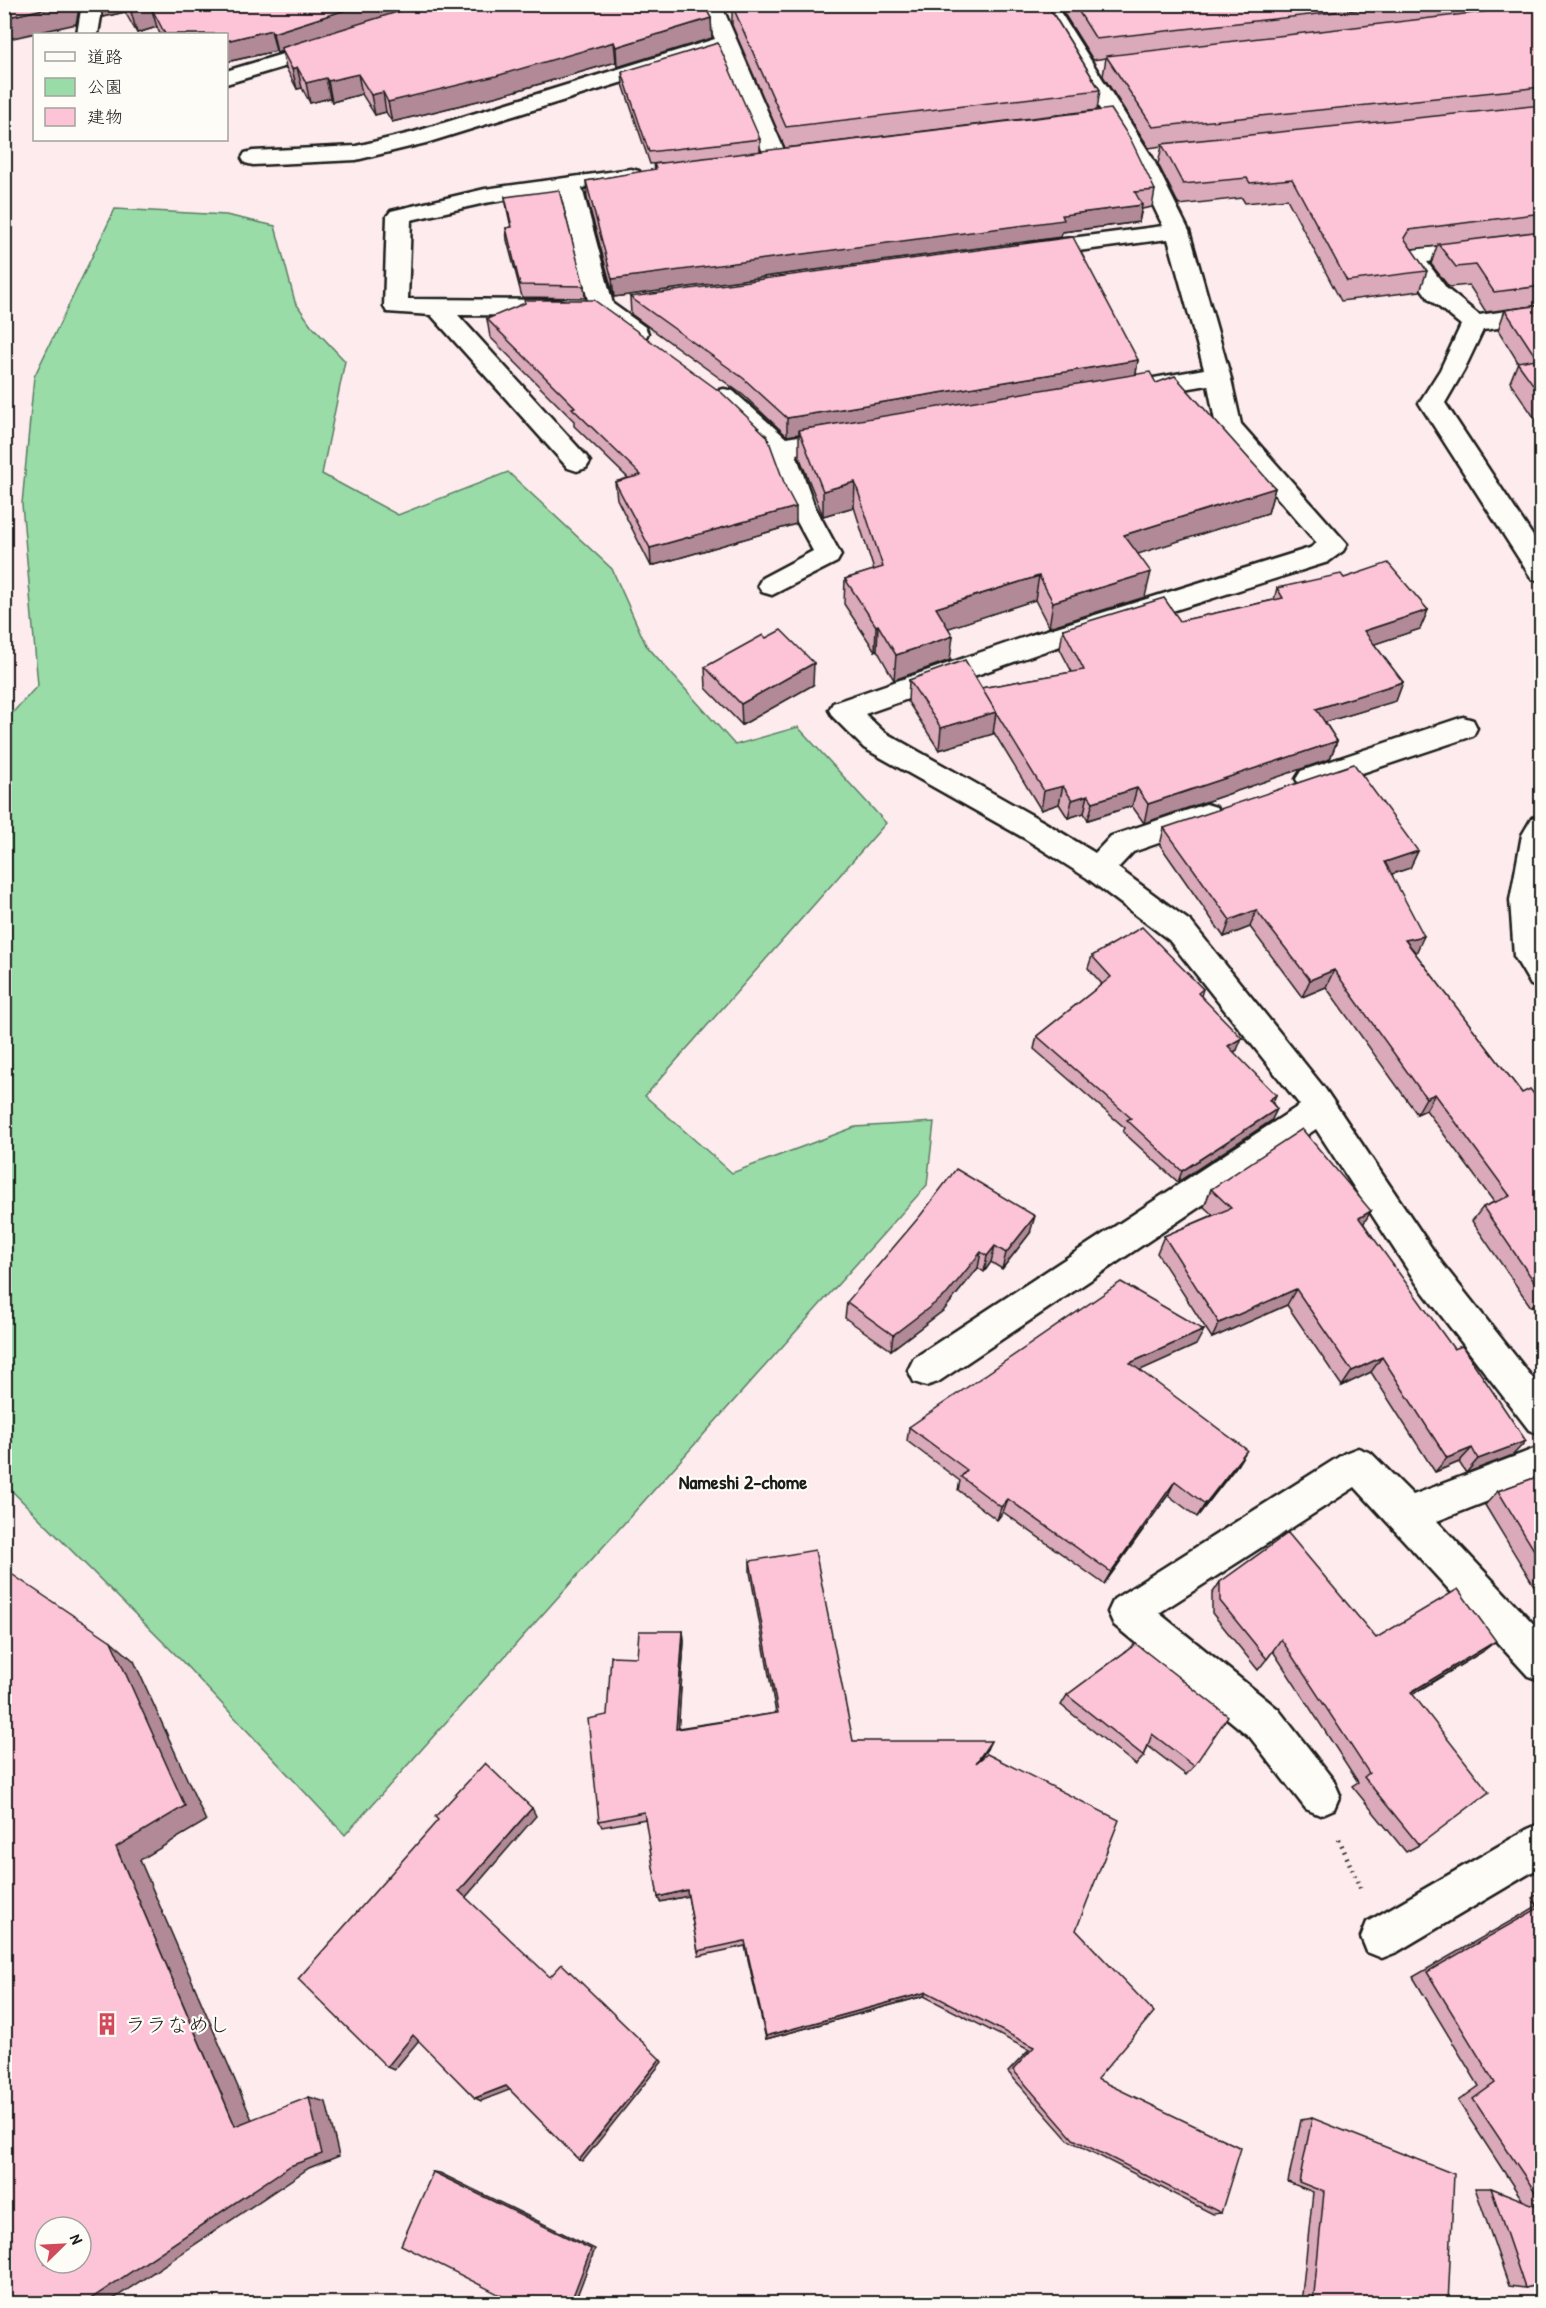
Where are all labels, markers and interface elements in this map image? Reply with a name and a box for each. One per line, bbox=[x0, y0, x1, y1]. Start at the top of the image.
legend bbox=[33, 33, 228, 141]
text: 道路 bbox=[87, 44, 123, 69]
text: 公園 bbox=[87, 74, 123, 99]
text: 建物 bbox=[87, 104, 123, 129]
district label: Nameshi 2-chome bbox=[679, 1468, 807, 1495]
place label: ララなめし bbox=[125, 2010, 230, 2039]
building icon: ララなめし bbox=[94, 2011, 120, 2037]
north arrow bbox=[33, 2215, 93, 2275]
text: N bbox=[65, 2231, 89, 2248]

